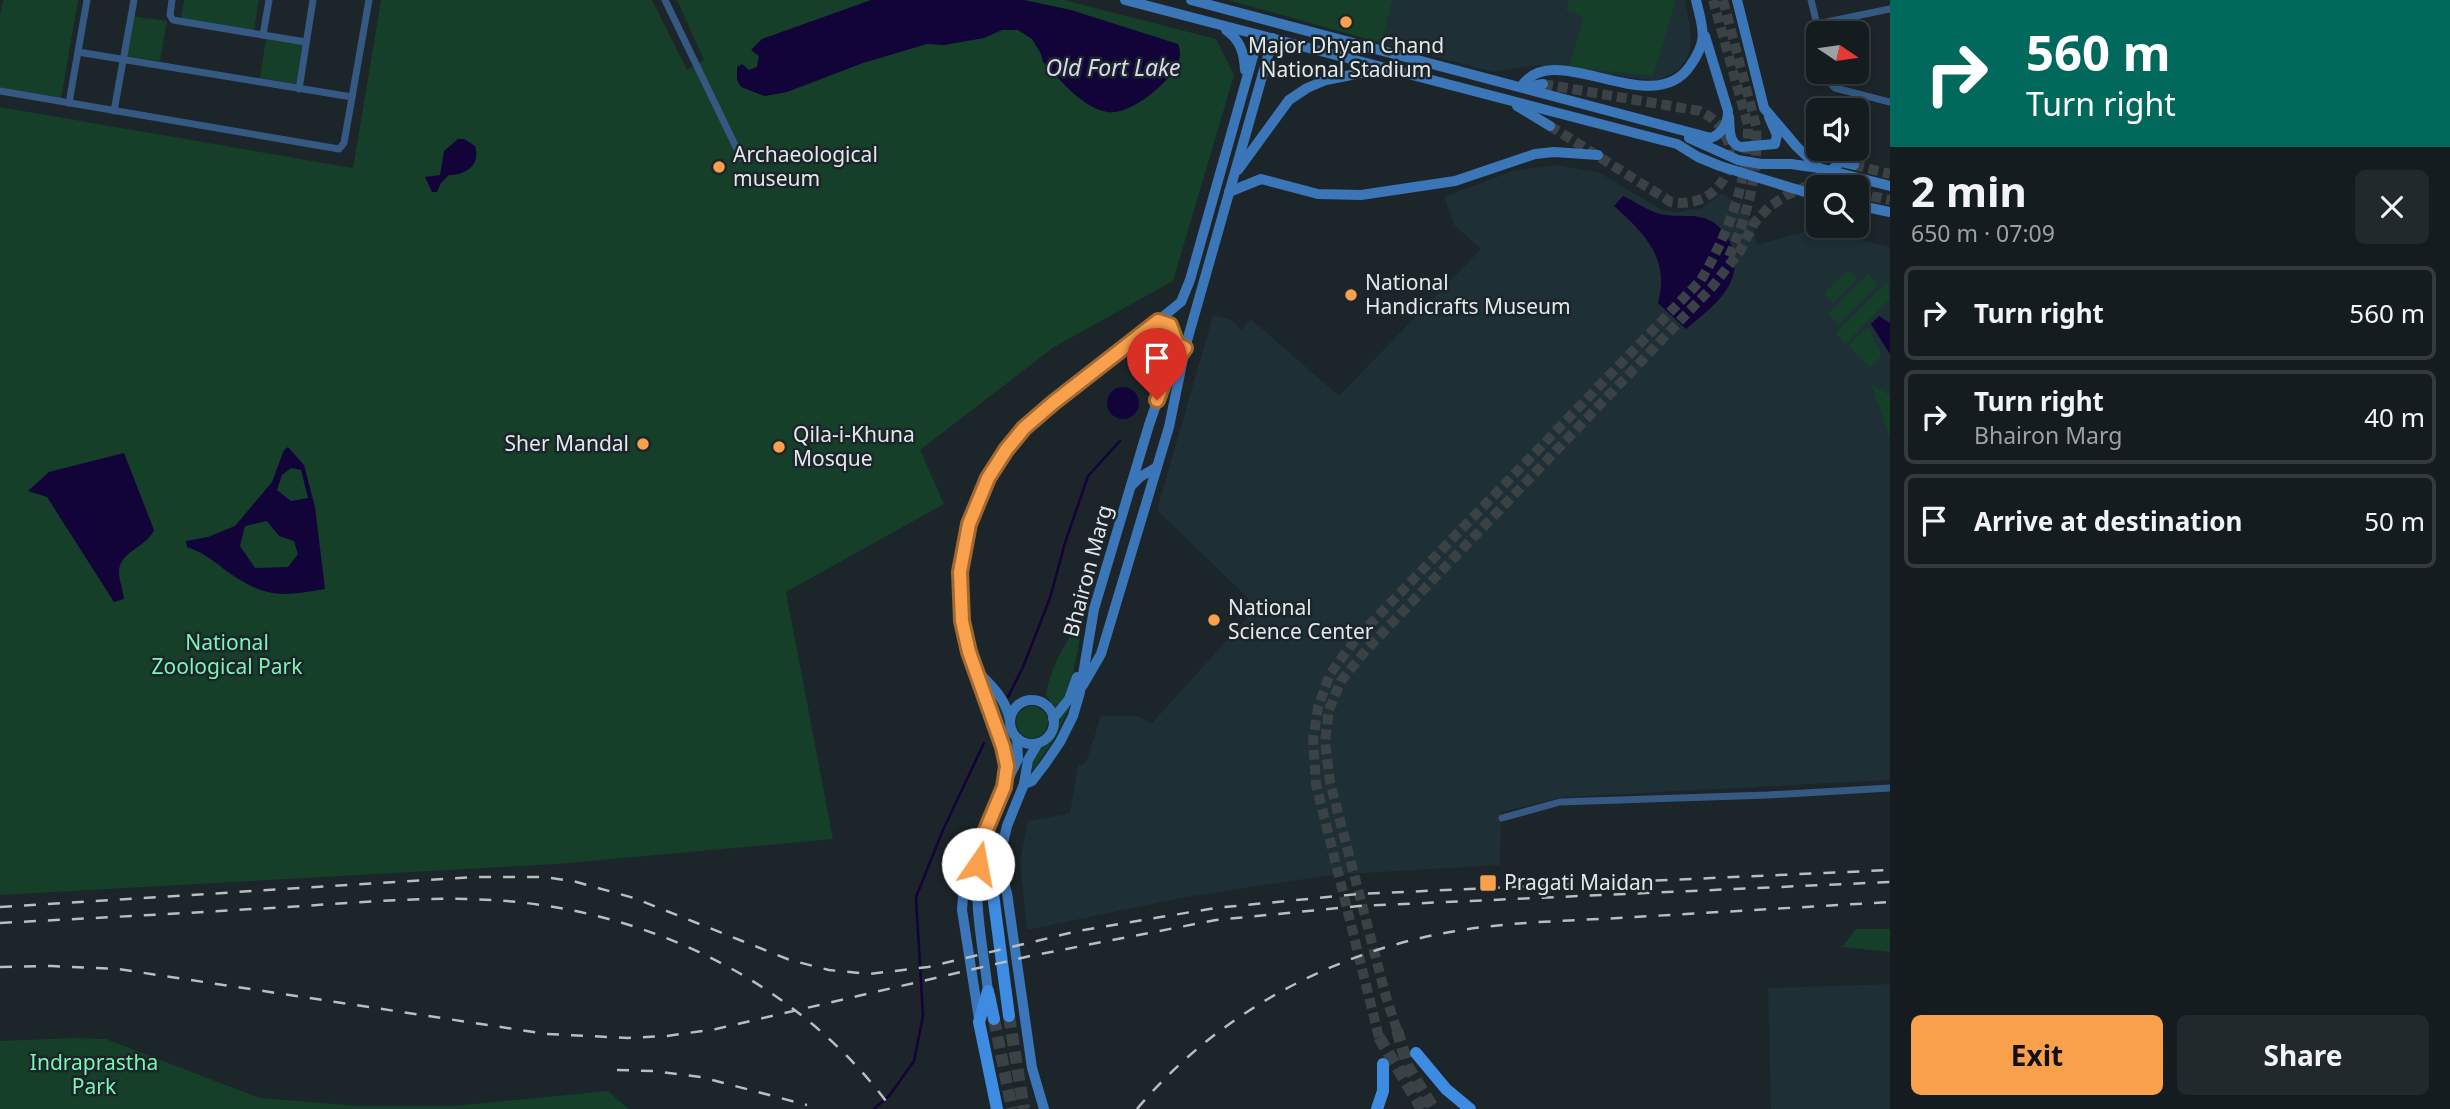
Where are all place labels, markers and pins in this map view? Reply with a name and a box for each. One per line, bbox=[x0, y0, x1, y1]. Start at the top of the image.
marker: Major Dhyan Chand National Stadium bbox=[1338, 14, 1354, 30]
place label: Major Dhyan Chand National Stadium bbox=[1248, 31, 1444, 83]
place label: Archaeological museum bbox=[733, 140, 878, 192]
marker: Archaeological museum bbox=[711, 159, 727, 175]
place label: National Handicrafts Museum bbox=[1365, 268, 1571, 320]
marker: National Handicrafts Museum bbox=[1343, 287, 1359, 303]
pin bbox=[1127, 328, 1187, 400]
place label: Qila-i-Khuna Mosque bbox=[793, 420, 915, 472]
place label: Sher Mandal bbox=[505, 429, 629, 457]
marker: Sher Mandal bbox=[635, 436, 651, 452]
marker: Qila-i-Khuna Mosque bbox=[771, 439, 787, 455]
place label: National Science Center bbox=[1228, 593, 1374, 645]
marker: National Science Center bbox=[1206, 612, 1222, 628]
place label: Pragati Maidan bbox=[1504, 868, 1654, 896]
marker: Pragati Maidan bbox=[1478, 873, 1498, 893]

